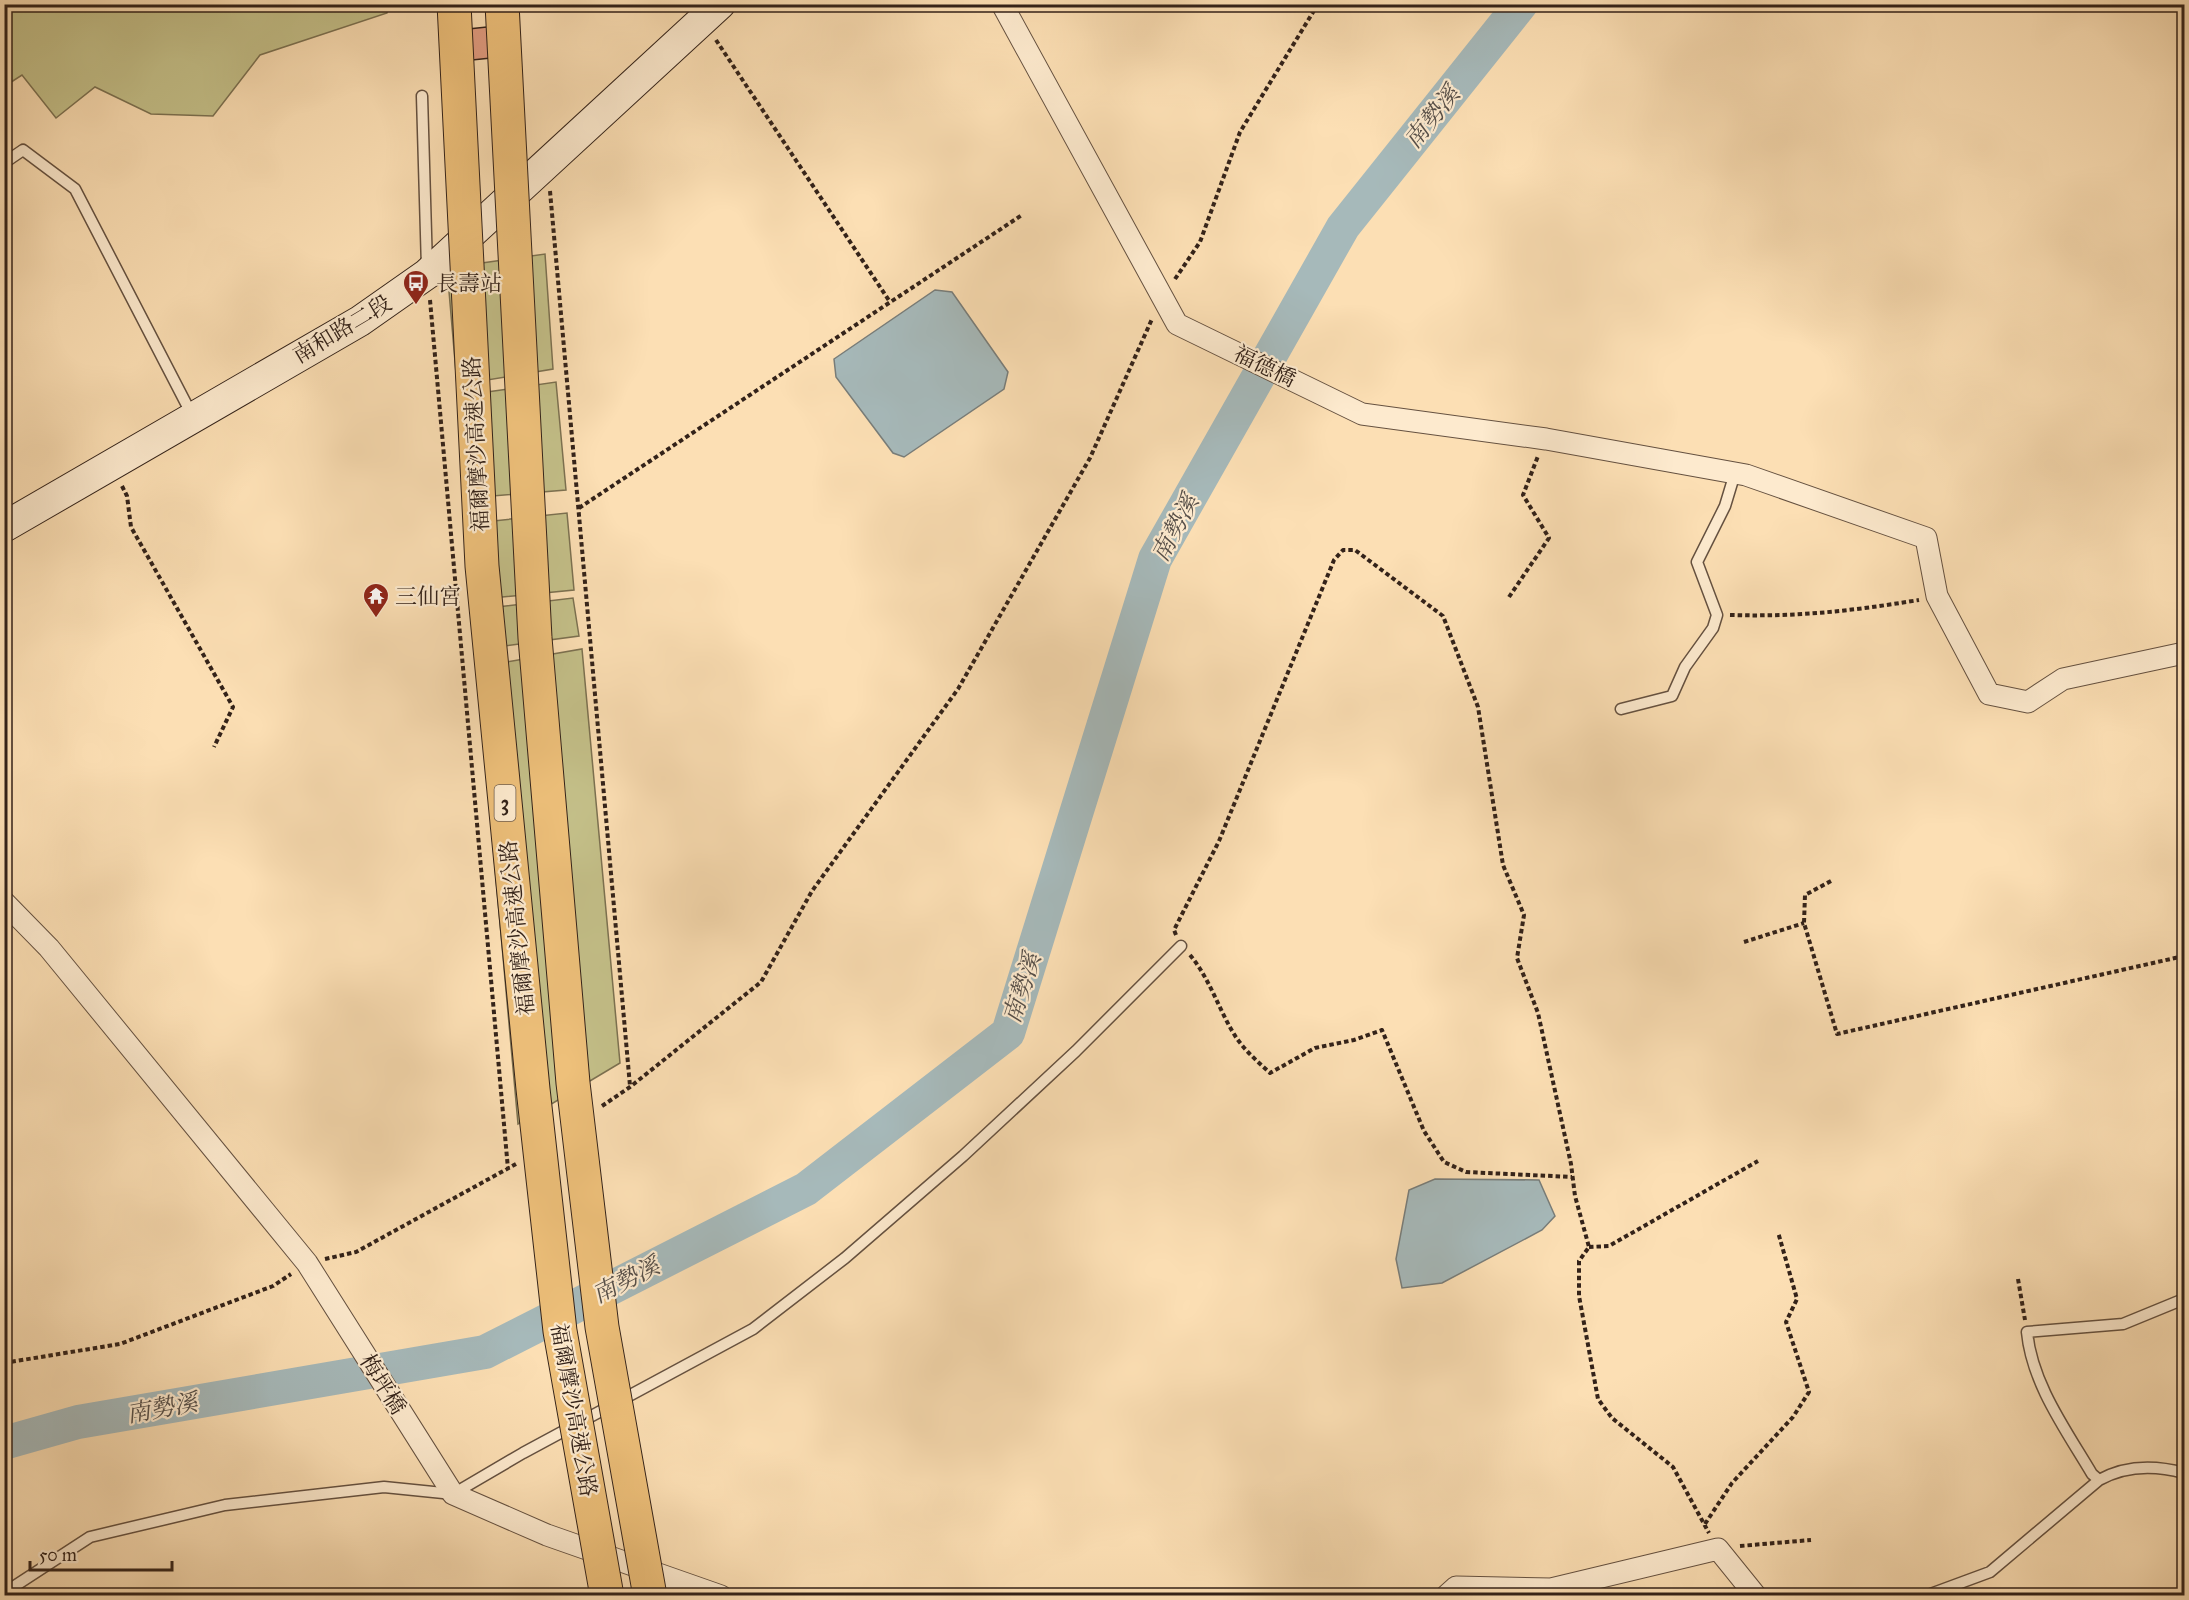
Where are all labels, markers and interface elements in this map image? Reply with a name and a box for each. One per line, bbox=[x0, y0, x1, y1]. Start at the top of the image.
water label: 南勢溪 bbox=[1398, 77, 1468, 154]
bus stop icon: 長壽站 bbox=[401, 268, 431, 306]
place label: 長壽站 bbox=[436, 270, 502, 297]
street label: 南和路二段 bbox=[288, 289, 396, 369]
street label: 福德橋 bbox=[1229, 339, 1301, 393]
street label: 福爾摩沙高速公路 bbox=[458, 355, 494, 533]
water label: 南勢溪 bbox=[1145, 487, 1207, 567]
temple icon: 三仙宮 bbox=[361, 581, 391, 619]
place label: 三仙宮 bbox=[395, 583, 461, 610]
road number: 3 bbox=[494, 785, 516, 821]
street label: 福爾摩沙高速公路 bbox=[494, 839, 540, 1017]
water label: 南勢溪 bbox=[997, 946, 1048, 1027]
water label: 南勢溪 bbox=[587, 1249, 668, 1310]
street label: 福爾摩沙高速公路 bbox=[545, 1321, 603, 1499]
street label: 梅坪橋 bbox=[354, 1349, 412, 1419]
water label: 南勢溪 bbox=[124, 1386, 203, 1429]
scale bar bbox=[30, 1534, 172, 1572]
text: 50 m bbox=[39, 1544, 77, 1566]

